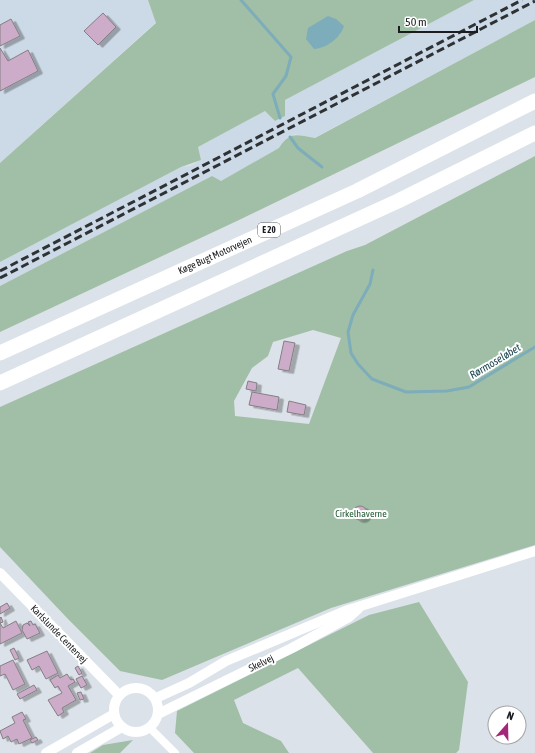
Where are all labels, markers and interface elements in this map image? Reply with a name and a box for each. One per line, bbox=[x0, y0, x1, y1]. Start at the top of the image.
scale bar bbox=[399, 8, 477, 34]
text: 50 m bbox=[405, 15, 427, 29]
road number: E 20 bbox=[258, 223, 280, 237]
street label: Køge Bugt Motorvejen bbox=[176, 234, 254, 276]
water label: Rørmoseløbet bbox=[467, 341, 523, 381]
park label: Cirkelhaverne bbox=[335, 508, 387, 519]
street label: Karlslunde Centervej bbox=[28, 603, 90, 665]
street label: Skelvej bbox=[247, 652, 275, 674]
north arrow bbox=[487, 705, 527, 745]
text: N bbox=[505, 709, 516, 722]

